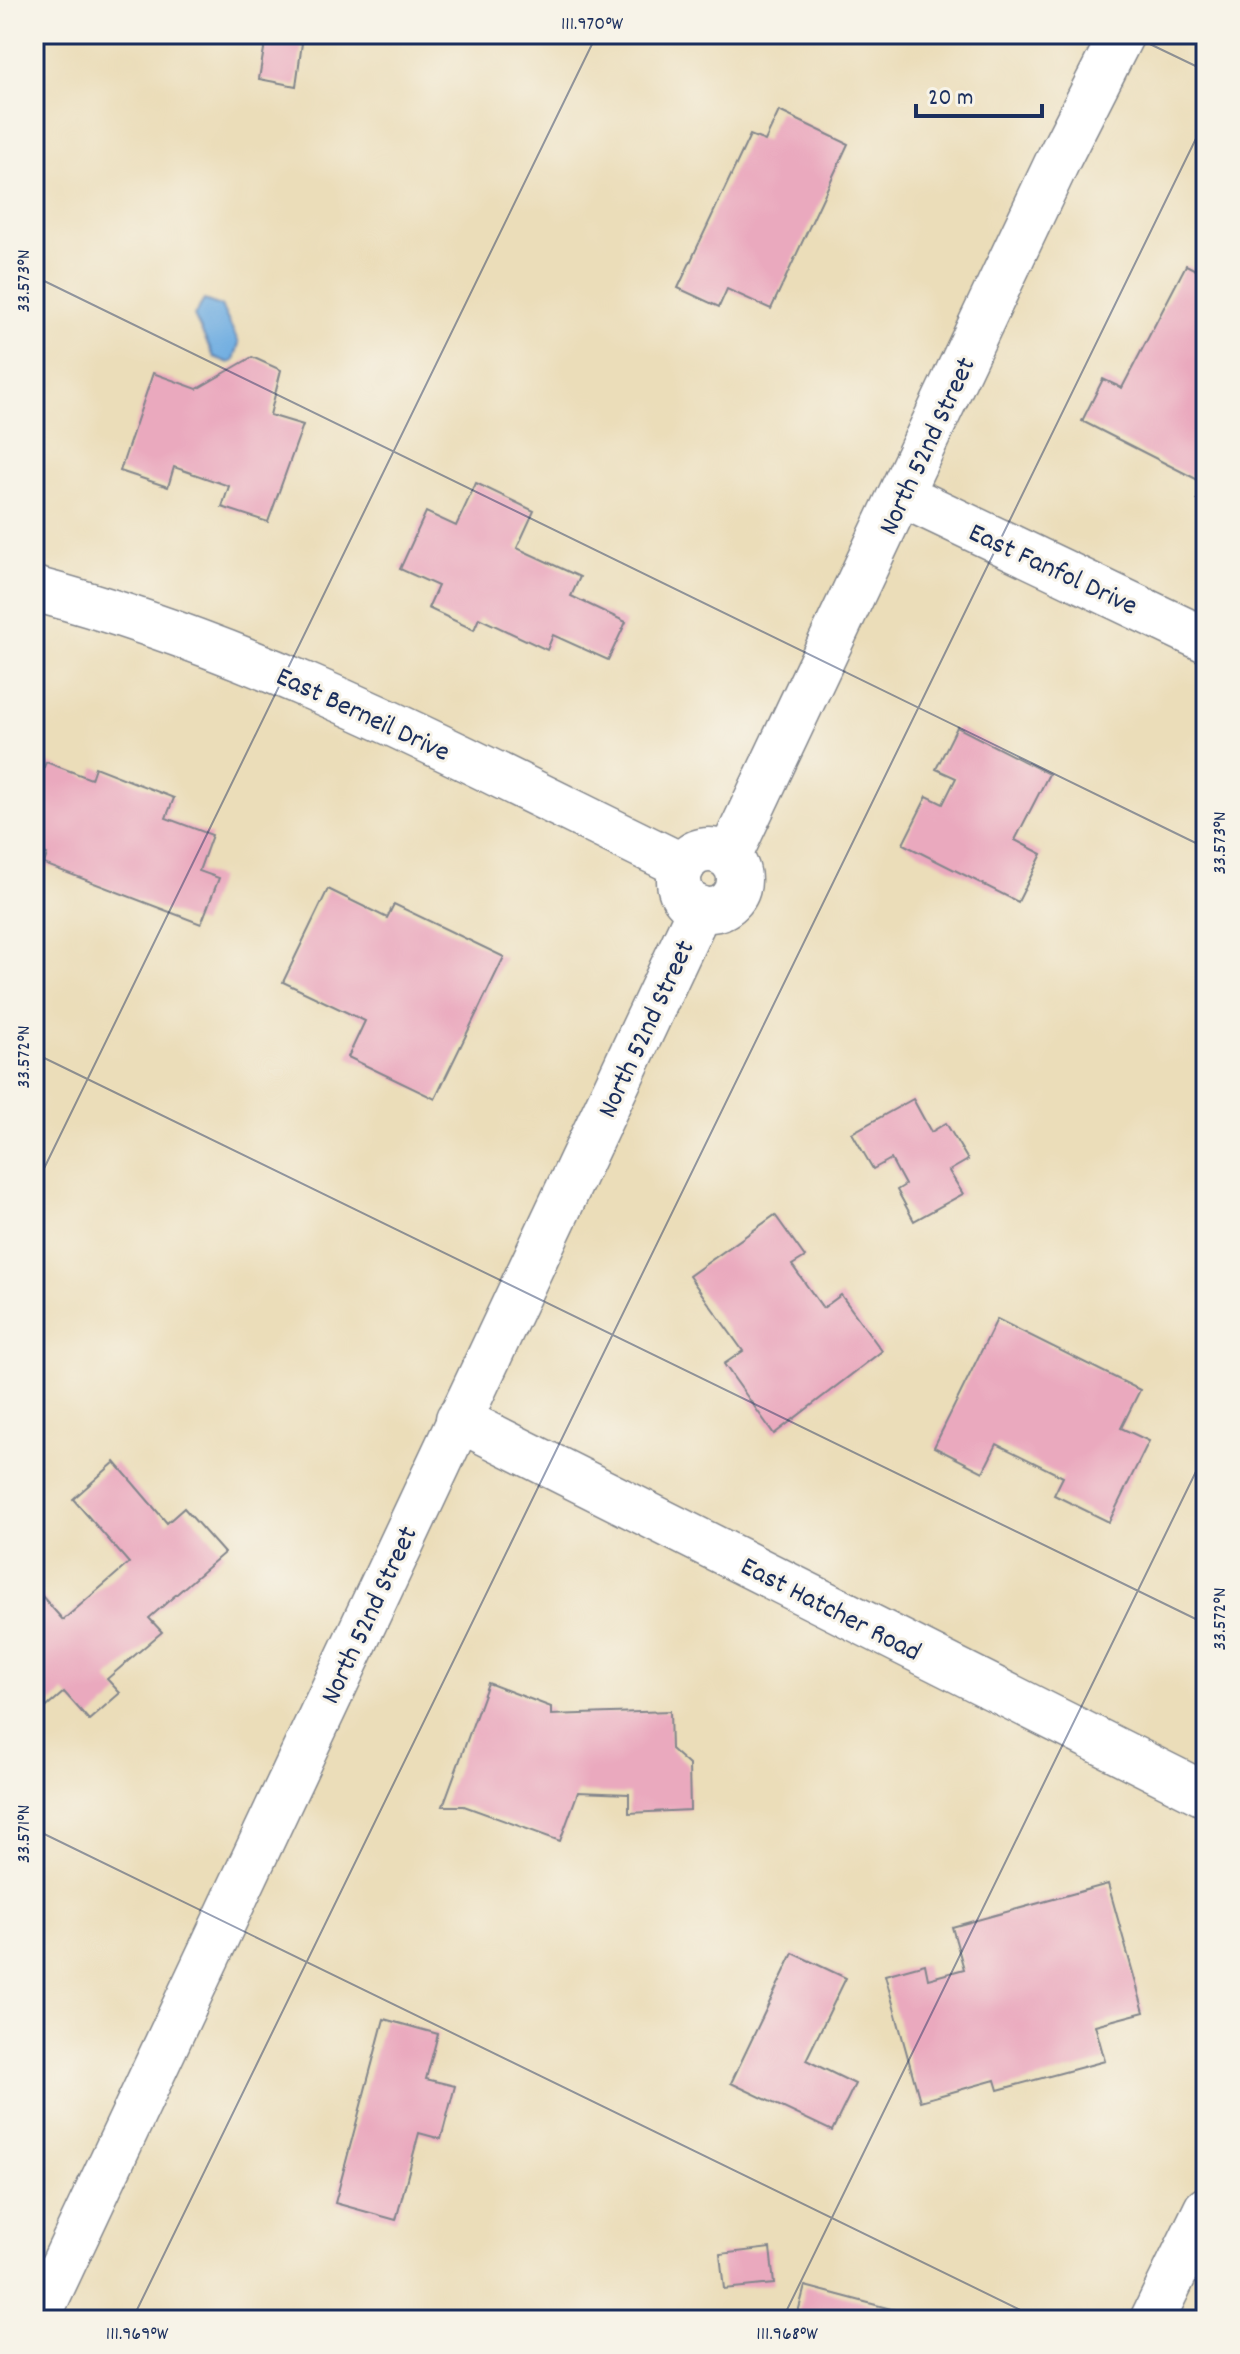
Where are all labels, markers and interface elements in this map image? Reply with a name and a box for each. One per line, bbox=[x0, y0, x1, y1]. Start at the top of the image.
text: 111.970°W bbox=[561, 11, 624, 39]
scale bar bbox=[916, 68, 1042, 118]
text: 20 m bbox=[928, 82, 974, 116]
text: 33.573°N bbox=[11, 249, 39, 313]
street label: North 52nd Street bbox=[871, 352, 988, 543]
street label: East Fanfol Drive bbox=[961, 515, 1143, 628]
street label: East Berneil Drive bbox=[268, 659, 455, 774]
text: 33.573°N bbox=[1207, 811, 1235, 875]
street label: North 52nd Street bbox=[590, 935, 707, 1126]
text: 33.572°N bbox=[11, 1025, 39, 1089]
street label: North 52nd Street bbox=[313, 1521, 430, 1712]
street label: East Hatcher Road bbox=[733, 1549, 927, 1674]
text: 33.572°N bbox=[1207, 1587, 1235, 1651]
text: 33.571°N bbox=[11, 1805, 39, 1863]
text: 111.969°W bbox=[106, 2321, 169, 2349]
text: 111.968°W bbox=[756, 2321, 818, 2349]

